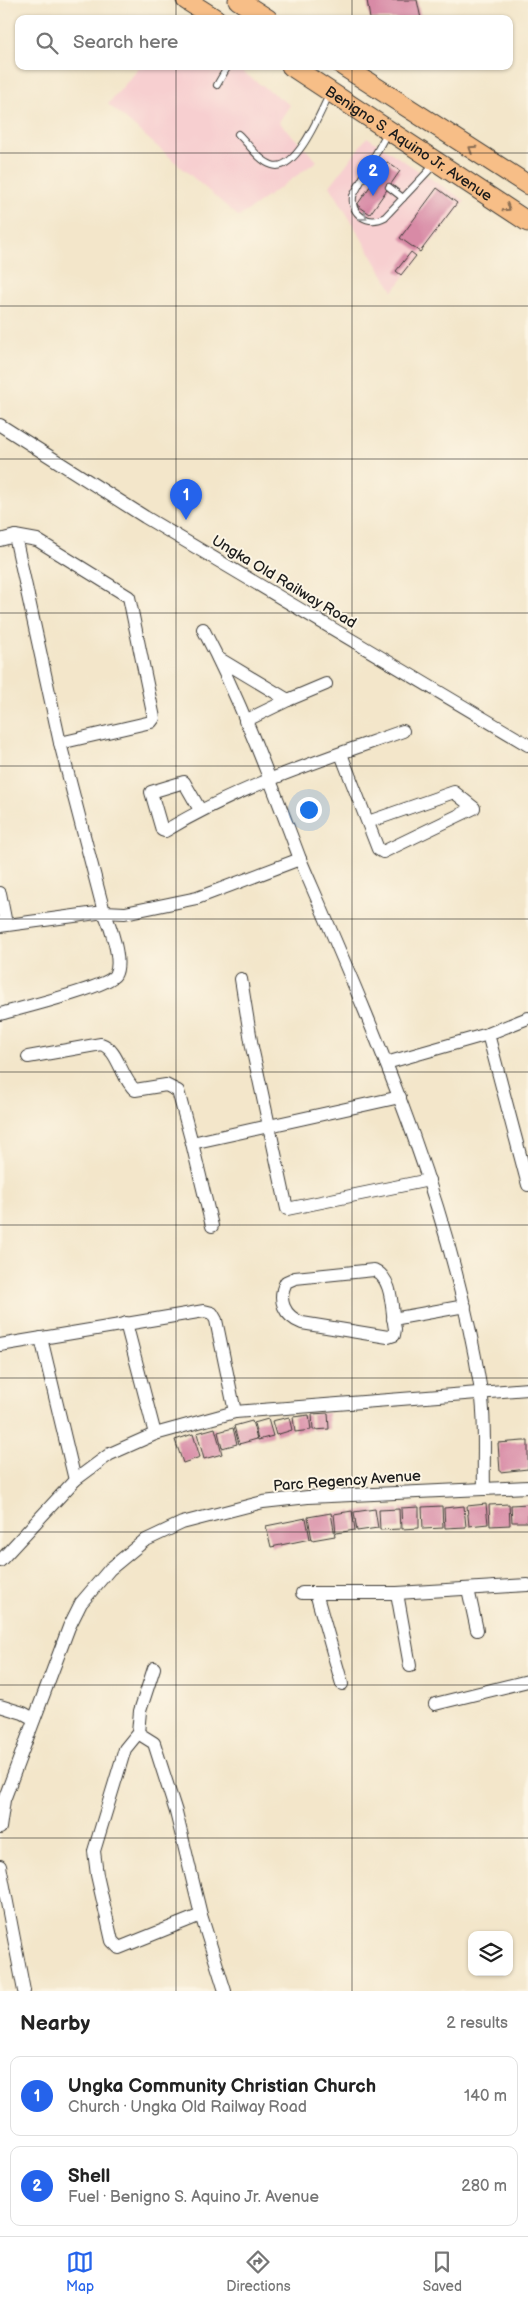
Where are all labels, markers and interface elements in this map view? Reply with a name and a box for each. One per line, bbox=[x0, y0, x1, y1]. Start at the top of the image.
search box bbox=[15, 15, 513, 70]
icon: search bbox=[33, 29, 61, 57]
text: Search here bbox=[73, 31, 178, 54]
street label: Benigno S. Aquino Jr. Avenue bbox=[322, 82, 496, 205]
one-way arrow bbox=[469, 146, 478, 156]
pin: 2 bbox=[357, 155, 389, 196]
one-way arrow bbox=[502, 202, 511, 211]
one-way arrow bbox=[358, 211, 368, 220]
pin: 1 bbox=[170, 479, 202, 520]
street label: Ungka Old Railway Road bbox=[208, 531, 360, 633]
your location bbox=[296, 797, 322, 823]
street label: Parc Regency Avenue bbox=[272, 1466, 422, 1496]
map controls bbox=[468, 1931, 513, 1976]
button: layers bbox=[468, 1931, 513, 1976]
text: Nearby bbox=[20, 2011, 90, 2036]
text: 2 results bbox=[446, 2014, 508, 2033]
text: Ungka Community Christian Church bbox=[68, 2075, 376, 2098]
text: 1 bbox=[34, 2087, 40, 2106]
text: 140 m bbox=[464, 2087, 507, 2106]
text: Church · Ungka Old Railway Road bbox=[68, 2098, 307, 2117]
text: Shell bbox=[68, 2165, 110, 2188]
text: 2 bbox=[32, 2177, 42, 2196]
text: 280 m bbox=[461, 2177, 507, 2196]
text: Fuel · Benigno S. Aquino Jr. Avenue bbox=[68, 2188, 319, 2207]
tab: Map bbox=[66, 2248, 94, 2295]
tab: Directions bbox=[226, 2248, 291, 2295]
tab: Saved bbox=[423, 2248, 462, 2295]

